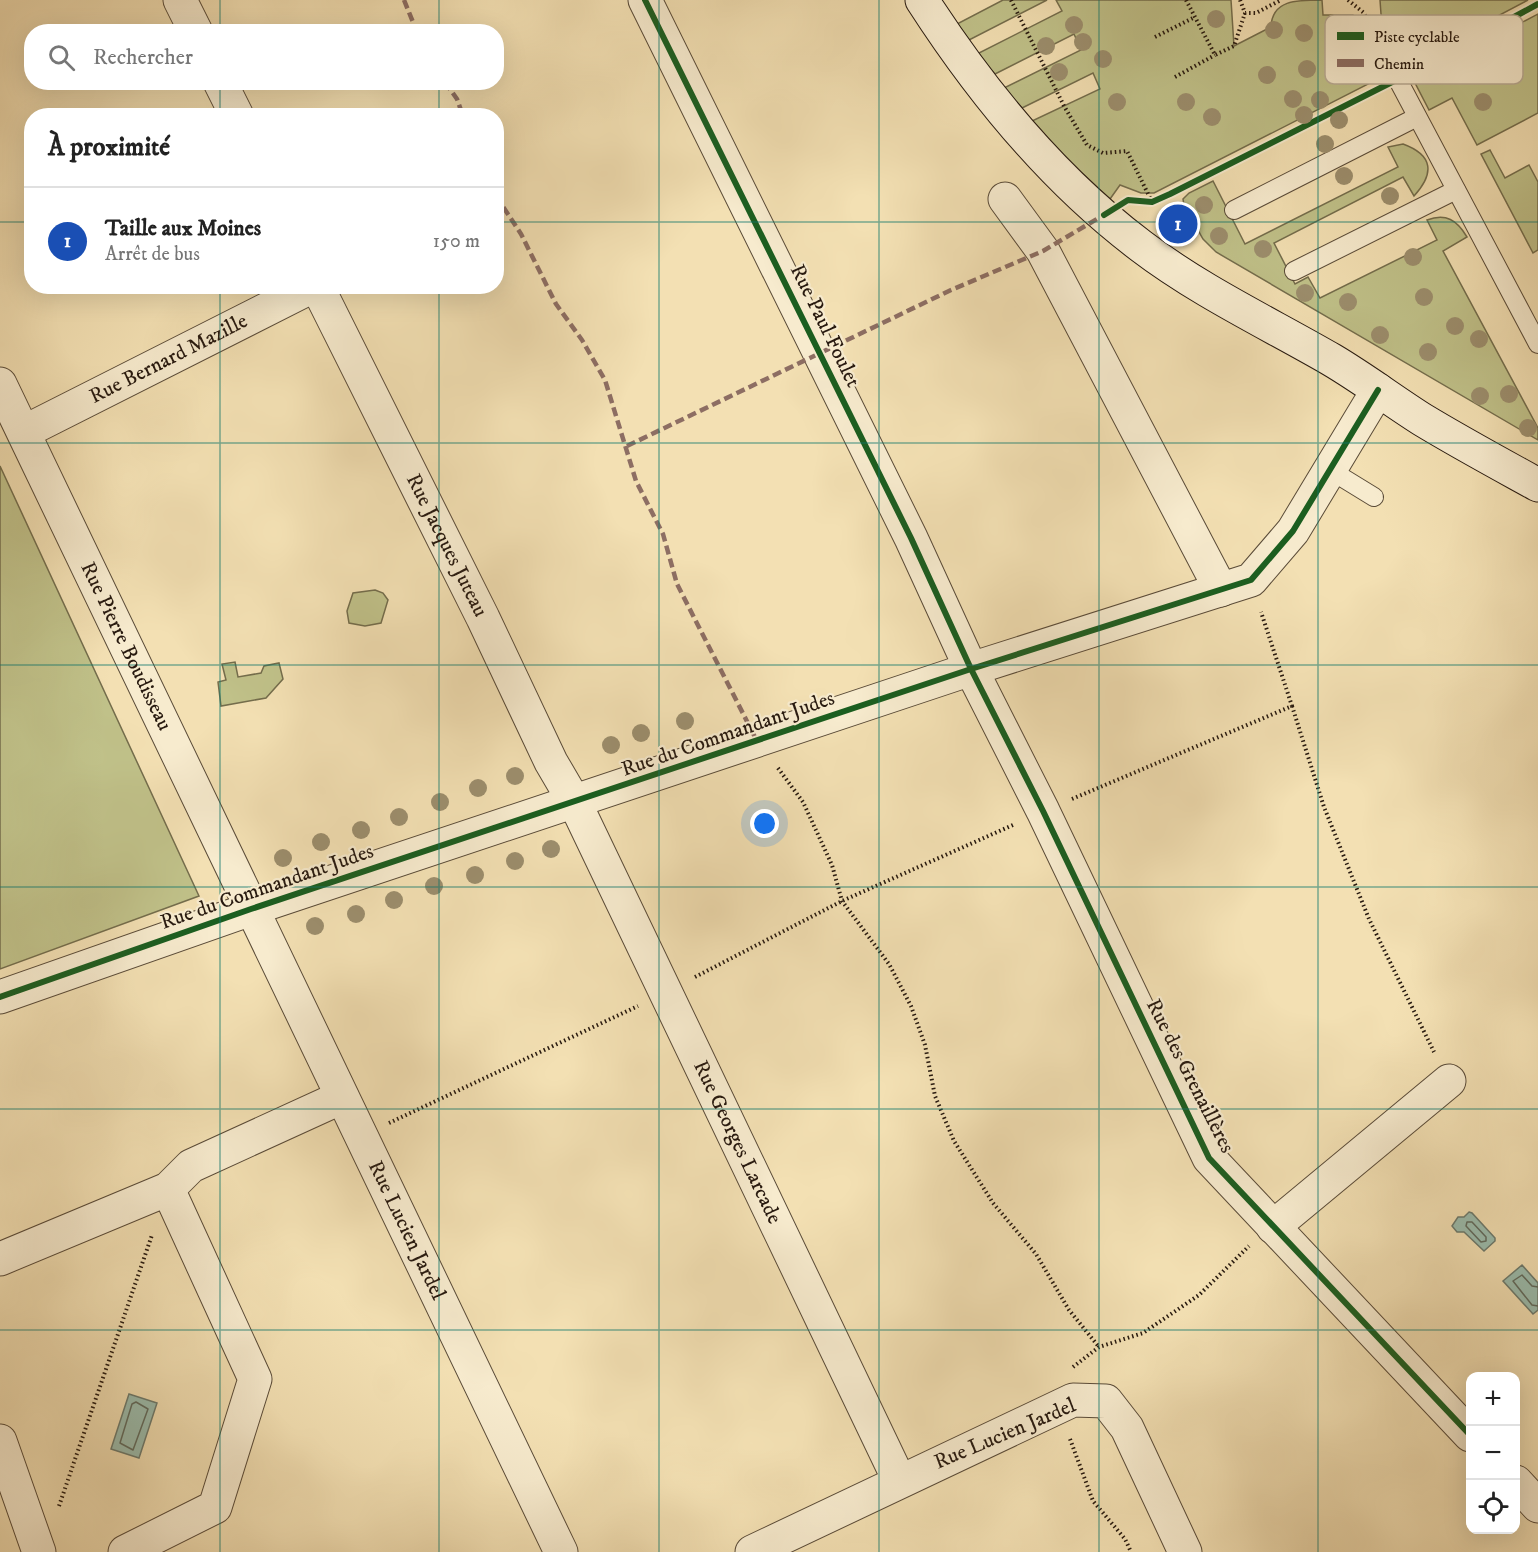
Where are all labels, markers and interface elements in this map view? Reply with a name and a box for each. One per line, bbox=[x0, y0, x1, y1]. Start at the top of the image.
legend bbox=[1325, 15, 1523, 84]
search box bbox=[24, 24, 504, 90]
text: Piste cyclable bbox=[1374, 27, 1460, 47]
icon: search bbox=[45, 41, 78, 74]
text: Rechercher bbox=[93, 44, 193, 71]
text: Chemin bbox=[1374, 54, 1425, 74]
text: À proximité bbox=[48, 131, 170, 164]
pin: 1 bbox=[1158, 202, 1198, 246]
text: Taille aux Moines bbox=[105, 215, 261, 242]
text: 1 bbox=[64, 229, 71, 254]
text: 150 m bbox=[433, 229, 480, 254]
text: Arrêt de bus bbox=[105, 242, 200, 267]
street label: Rue Paul Foulet bbox=[784, 260, 866, 392]
street label: Rue Bernard Mazille bbox=[85, 308, 252, 410]
street label: Rue Jacques Juteau bbox=[400, 469, 493, 621]
street label: Rue Pierre Boudisseau bbox=[74, 558, 178, 735]
street label: Rue du Commandant Judes bbox=[618, 685, 838, 783]
your location bbox=[750, 809, 779, 838]
street label: Rue du Commandant Judes bbox=[157, 838, 377, 936]
street label: Rue des Grenaillères bbox=[1140, 995, 1240, 1157]
street label: Rue Georges Larcade bbox=[687, 1056, 788, 1228]
street label: Rue Lucien Jardel bbox=[362, 1157, 451, 1305]
map controls bbox=[1466, 1372, 1520, 1534]
button: + bbox=[1466, 1372, 1520, 1426]
street label: Rue Lucien Jardel bbox=[930, 1392, 1080, 1476]
button: − bbox=[1466, 1426, 1520, 1480]
button: locate bbox=[1466, 1480, 1520, 1534]

